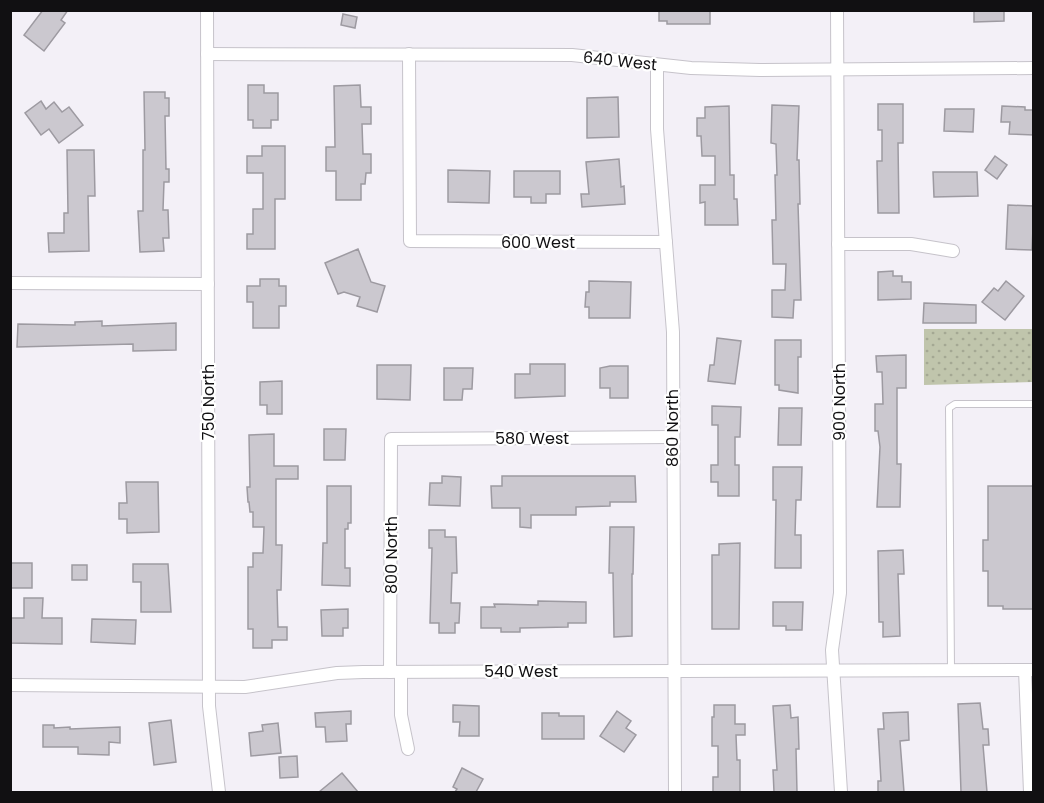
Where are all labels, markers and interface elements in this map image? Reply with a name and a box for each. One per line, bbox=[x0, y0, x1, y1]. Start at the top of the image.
street label: 640 West bbox=[582, 46, 658, 76]
street label: 600 West bbox=[501, 231, 575, 254]
street label: 900 North bbox=[828, 363, 851, 441]
street label: 750 North bbox=[197, 364, 220, 440]
street label: 860 North bbox=[661, 389, 684, 467]
street label: 580 West bbox=[495, 427, 569, 450]
street label: 800 North bbox=[380, 516, 403, 594]
street label: 540 West bbox=[484, 660, 558, 683]

